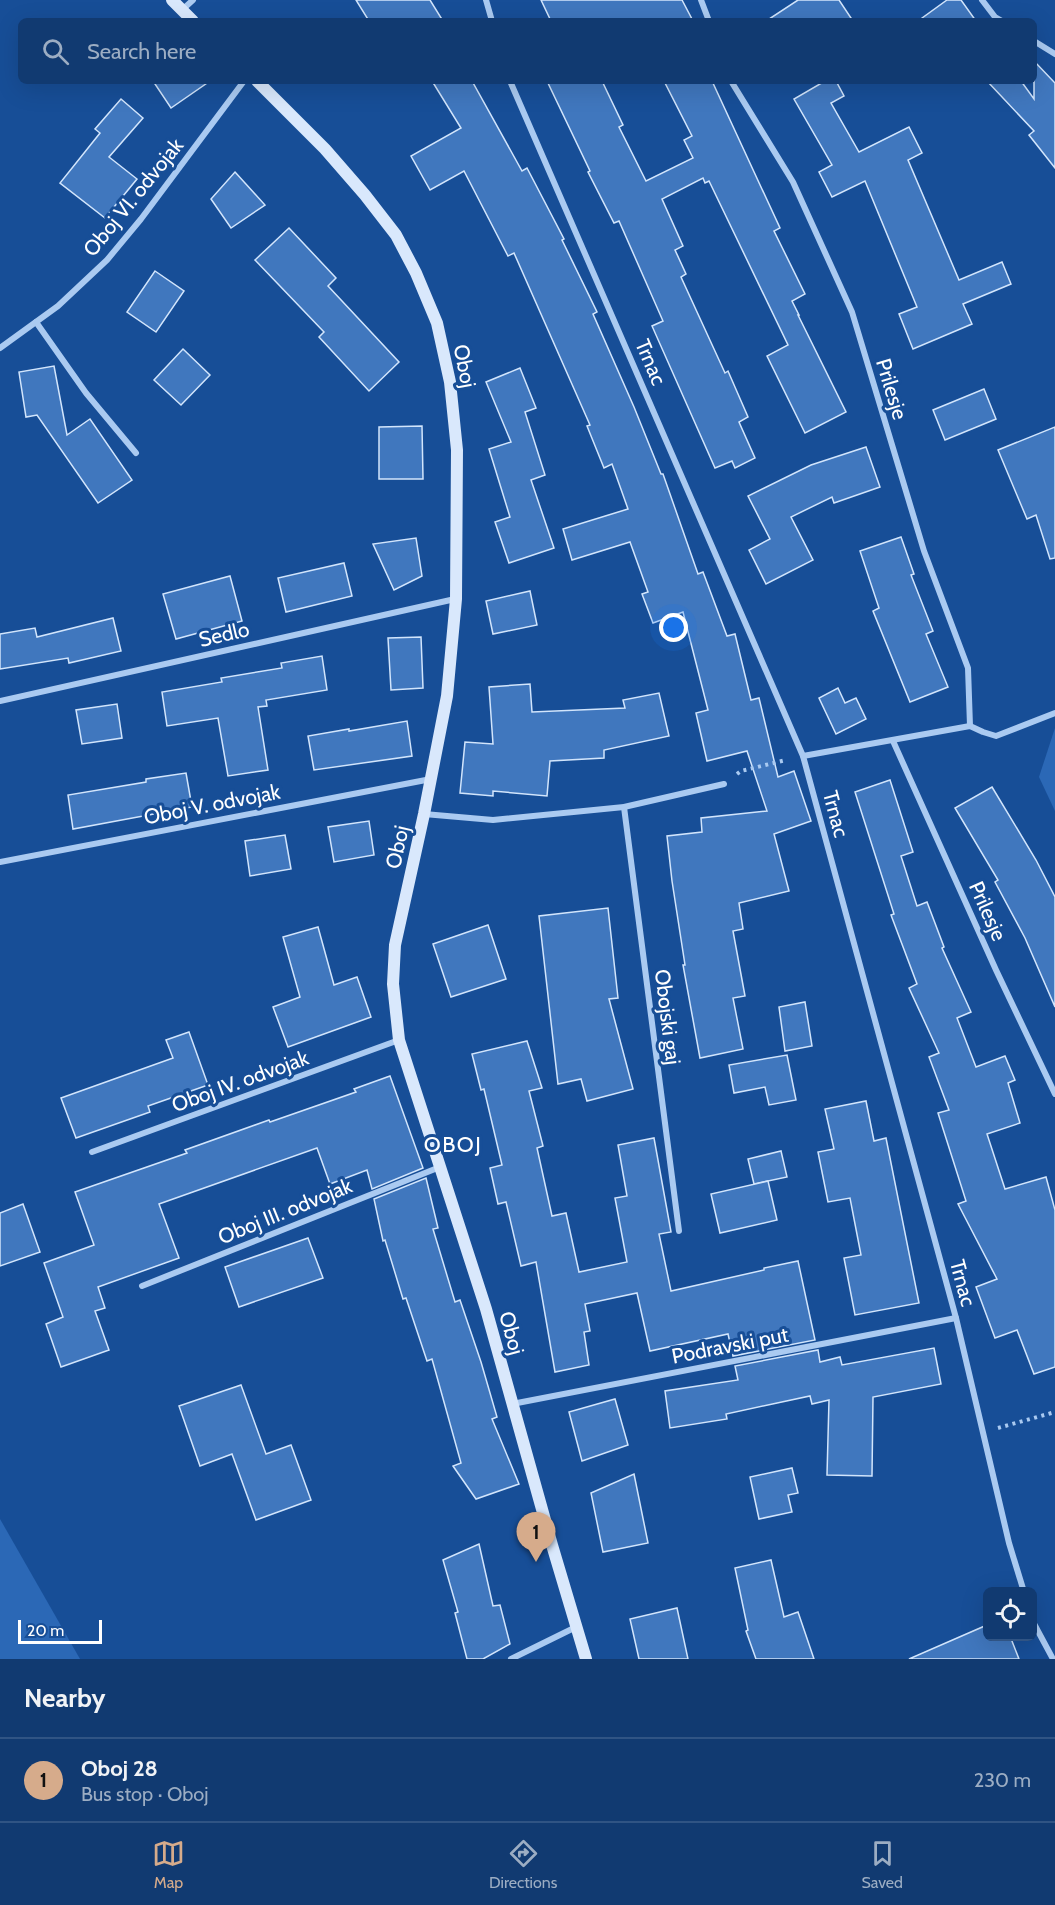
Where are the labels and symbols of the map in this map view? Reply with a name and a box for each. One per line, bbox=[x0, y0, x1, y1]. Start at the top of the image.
street label: Oboj VI. odvojak bbox=[78, 133, 189, 262]
street label: Trnac bbox=[630, 335, 672, 389]
street label: Oboj bbox=[448, 342, 481, 390]
street label: Prilesje bbox=[870, 355, 913, 423]
your location bbox=[659, 613, 688, 642]
street label: Sedlo bbox=[196, 616, 252, 652]
street label: Oboj V. odvojak bbox=[142, 778, 283, 830]
street label: Trnac bbox=[818, 788, 854, 840]
street label: Oboj bbox=[380, 823, 415, 871]
street label: Prilesje bbox=[963, 877, 1012, 945]
street label: Obojski gaj bbox=[649, 968, 686, 1066]
street label: Oboj IV. odvojak bbox=[168, 1044, 313, 1118]
district label: OBOJ bbox=[424, 1131, 482, 1158]
street label: Oboj III. odvojak bbox=[214, 1173, 357, 1250]
street label: Trnac bbox=[945, 1257, 981, 1309]
street label: Oboj bbox=[493, 1309, 530, 1358]
street label: Podravski put bbox=[669, 1321, 791, 1369]
pin: 1 bbox=[516, 1512, 556, 1562]
scale bar bbox=[18, 1617, 102, 1644]

